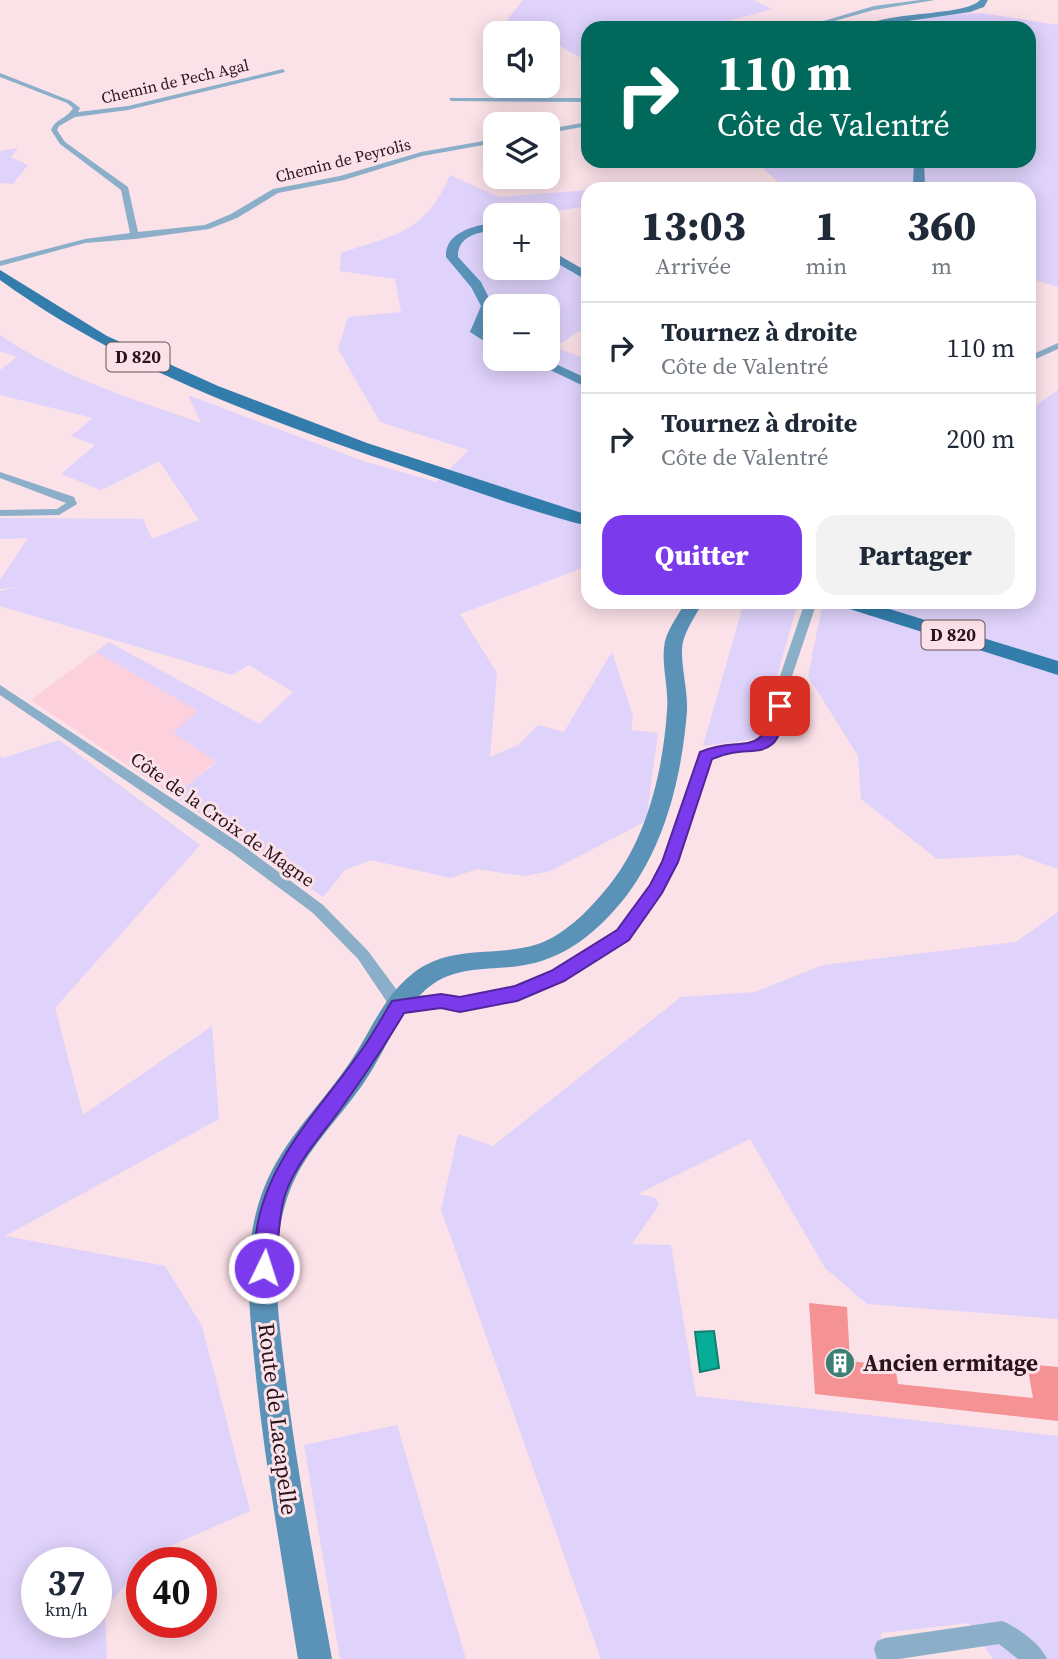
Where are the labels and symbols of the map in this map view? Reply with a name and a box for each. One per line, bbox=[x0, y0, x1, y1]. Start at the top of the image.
street label: Chemin de Pech Agal bbox=[99, 53, 251, 109]
street label: Chemin de Peyrolis bbox=[273, 133, 413, 187]
road number: D 820 bbox=[106, 342, 170, 372]
road number: D 820 bbox=[922, 620, 984, 650]
pin bbox=[750, 676, 810, 736]
street label: Côte de la Croix de Magne bbox=[126, 745, 320, 893]
position arrow bbox=[227, 1231, 301, 1305]
street label: Route de Lacapelle bbox=[250, 1321, 306, 1517]
building icon: Ancien ermitage bbox=[823, 1346, 857, 1380]
place label: Ancien ermitage bbox=[863, 1347, 1038, 1379]
speed limit sign: 40 bbox=[126, 1547, 217, 1638]

